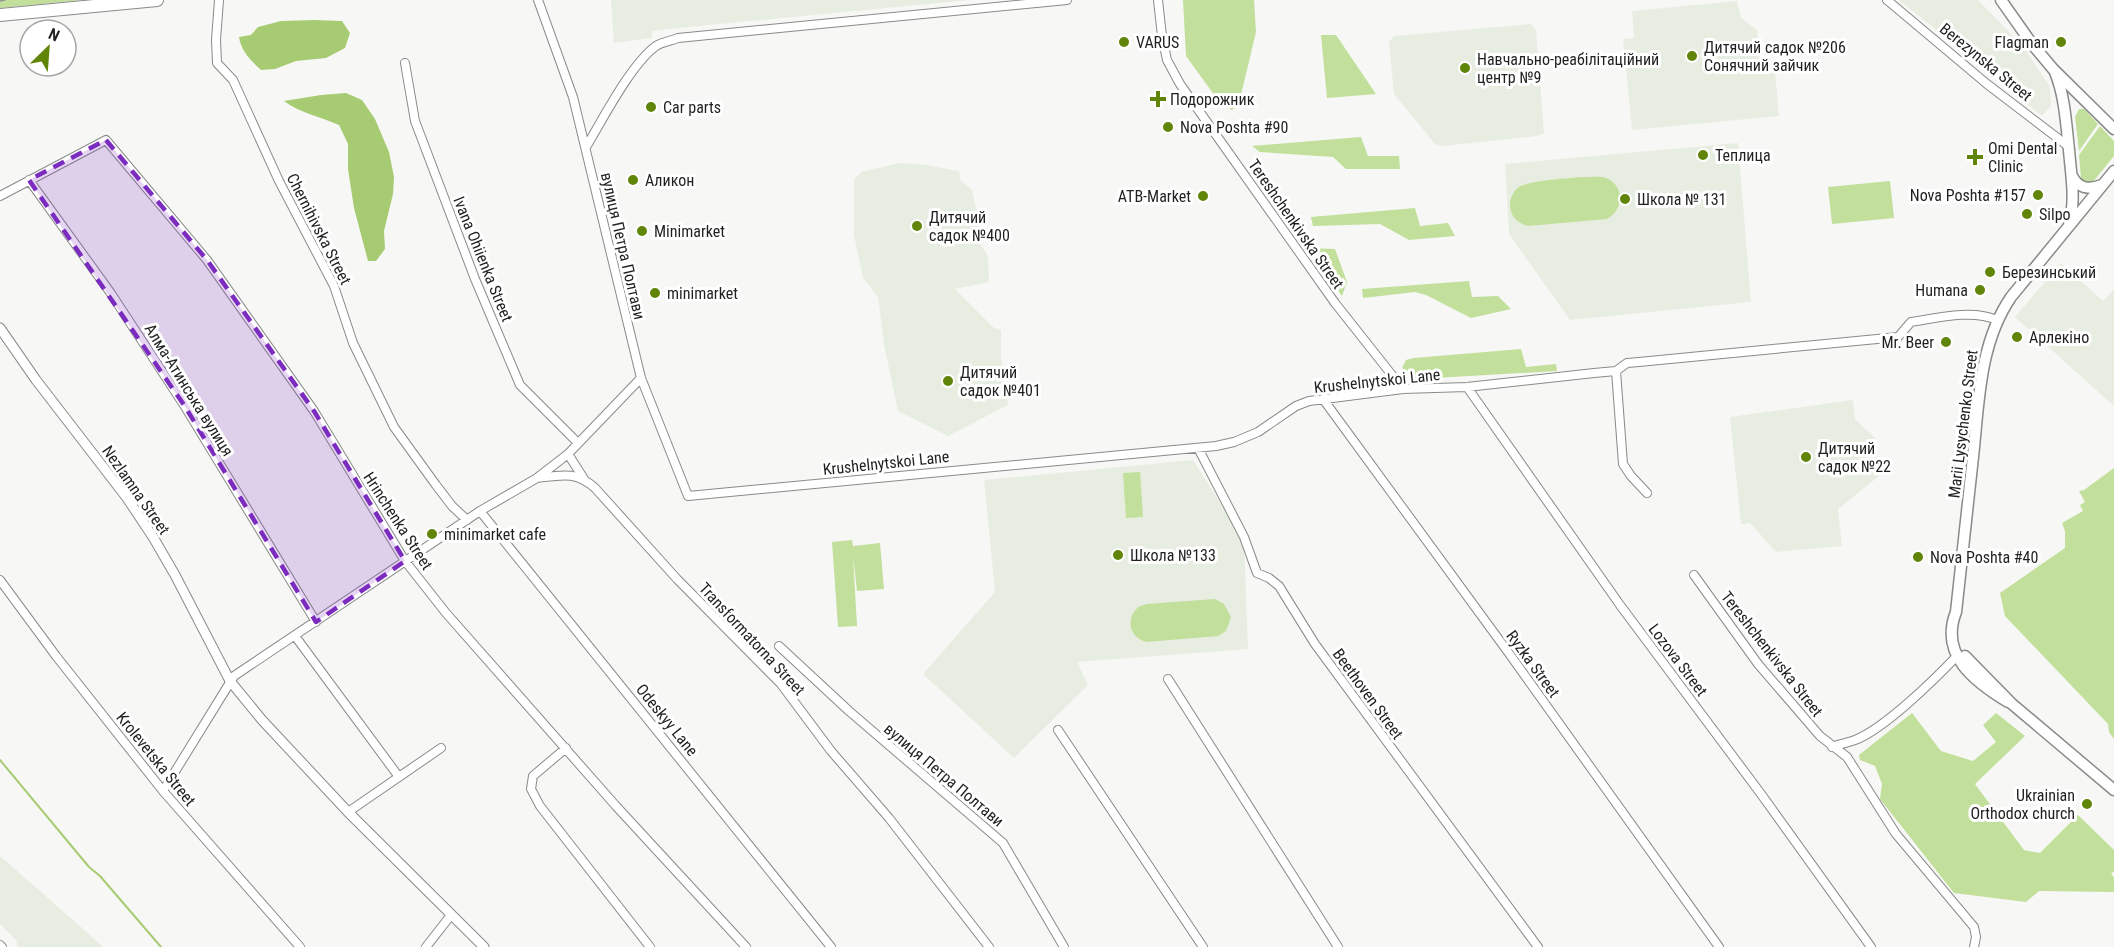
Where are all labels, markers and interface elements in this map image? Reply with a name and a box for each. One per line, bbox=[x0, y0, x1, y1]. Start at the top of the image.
north arrow bbox=[18, 18, 78, 78]
street label: Berezynska Street bbox=[1936, 19, 2036, 105]
text: N bbox=[46, 24, 63, 46]
place label: VARUS bbox=[1136, 33, 1179, 52]
place label: Flagman bbox=[1995, 33, 2049, 52]
marker: VARUS bbox=[1117, 35, 1131, 49]
marker: Flagman bbox=[2054, 35, 2068, 49]
place label: Дитячий садок №206 Сонячний зайчик bbox=[1704, 38, 1846, 75]
marker: Дитячий садок №206 Сонячний зайчик bbox=[1685, 49, 1699, 63]
place label: Навчально-реабілітаційний центр №9 bbox=[1477, 50, 1659, 87]
marker: Навчально-реабілітаційний центр №9 bbox=[1458, 61, 1472, 75]
place label: Подорожник bbox=[1170, 90, 1255, 109]
marker: Подорожник bbox=[1151, 92, 1165, 106]
place label: Car parts bbox=[663, 98, 721, 117]
marker: Car parts bbox=[644, 100, 658, 114]
place label: Nova Poshta #90 bbox=[1180, 118, 1288, 137]
marker: Nova Poshta #90 bbox=[1161, 120, 1175, 134]
place label: Omi Dental Clinic bbox=[1988, 139, 2057, 176]
place label: Теплица bbox=[1715, 146, 1771, 165]
marker: Теплица bbox=[1696, 148, 1710, 162]
marker: Omi Dental Clinic bbox=[1966, 148, 1984, 166]
street label: Tereshchenkivska Street bbox=[1244, 156, 1348, 293]
street label: Chernihivska Street bbox=[283, 170, 355, 288]
street label: вулиця Петра Полтави bbox=[597, 171, 649, 321]
place label: Аликон bbox=[645, 171, 694, 190]
marker: Аликон bbox=[626, 173, 640, 187]
place label: Nova Poshta #157 bbox=[1910, 186, 2026, 205]
place label: ATB-Market bbox=[1118, 187, 1191, 206]
marker: Nova Poshta #157 bbox=[2031, 188, 2045, 202]
marker: ATB-Market bbox=[1196, 189, 1210, 203]
place label: Школа № 131 bbox=[1637, 190, 1727, 209]
marker: Школа № 131 bbox=[1618, 192, 1632, 206]
street label: Ivana Ohiienka Street bbox=[449, 194, 517, 325]
place label: Silpo bbox=[2039, 205, 2071, 224]
marker: Silpo bbox=[2020, 207, 2034, 221]
place label: Дитячий садок №400 bbox=[929, 208, 1010, 245]
marker: Дитячий садок №400 bbox=[910, 219, 924, 233]
place label: Minimarket bbox=[654, 222, 725, 241]
marker: Minimarket bbox=[635, 224, 649, 238]
place label: Березинський bbox=[2002, 263, 2096, 282]
marker: Березинський bbox=[1983, 265, 1997, 279]
place label: Humana bbox=[1915, 281, 1968, 300]
marker: Humana bbox=[1973, 283, 1987, 297]
place label: minimarket bbox=[667, 284, 738, 303]
marker: minimarket bbox=[648, 286, 662, 300]
street label: Алма-Атинська вулиця bbox=[141, 320, 237, 460]
place label: Арлекіно bbox=[2029, 328, 2089, 347]
marker: Арлекіно bbox=[2010, 330, 2024, 344]
place label: Mr. Beer bbox=[1882, 333, 1934, 352]
marker: Mr. Beer bbox=[1939, 335, 1953, 349]
street label: Marii Lysychenko Street bbox=[1944, 348, 1982, 499]
place label: Дитячий садок №401 bbox=[960, 363, 1041, 400]
street label: Krushelnytskoi Lane bbox=[1313, 365, 1441, 397]
marker: Дитячий садок №401 bbox=[941, 374, 955, 388]
place label: Дитячий садок №22 bbox=[1818, 439, 1891, 476]
street label: Nezlamna Street bbox=[98, 442, 174, 538]
street label: Krushelnytskoi Lane bbox=[822, 447, 950, 479]
marker: Дитячий садок №22 bbox=[1799, 450, 1813, 464]
street label: Hrinchenka Street bbox=[359, 469, 437, 574]
place label: minimarket cafe bbox=[444, 525, 546, 544]
marker: minimarket cafe bbox=[425, 527, 439, 541]
place label: Школа №133 bbox=[1130, 546, 1216, 565]
marker: Школа №133 bbox=[1111, 548, 1125, 562]
place label: Nova Poshta #40 bbox=[1930, 548, 2038, 567]
marker: Nova Poshta #40 bbox=[1911, 550, 1925, 564]
street label: Transformatorna Street bbox=[695, 579, 809, 699]
street label: Tereshchenkivska Street bbox=[1717, 588, 1827, 721]
street label: Lozova Street bbox=[1645, 620, 1712, 700]
street label: Ryzka Street bbox=[1502, 627, 1564, 701]
street label: Beethoven Street bbox=[1329, 645, 1407, 743]
street label: Odeskyy Lane bbox=[632, 680, 702, 760]
street label: Krolevetska Street bbox=[112, 708, 200, 810]
street label: вулиця Петра Полтави bbox=[880, 719, 1008, 831]
place label: Ukrainian Orthodox church bbox=[1970, 786, 2075, 823]
marker: Ukrainian Orthodox church bbox=[2080, 797, 2094, 811]

